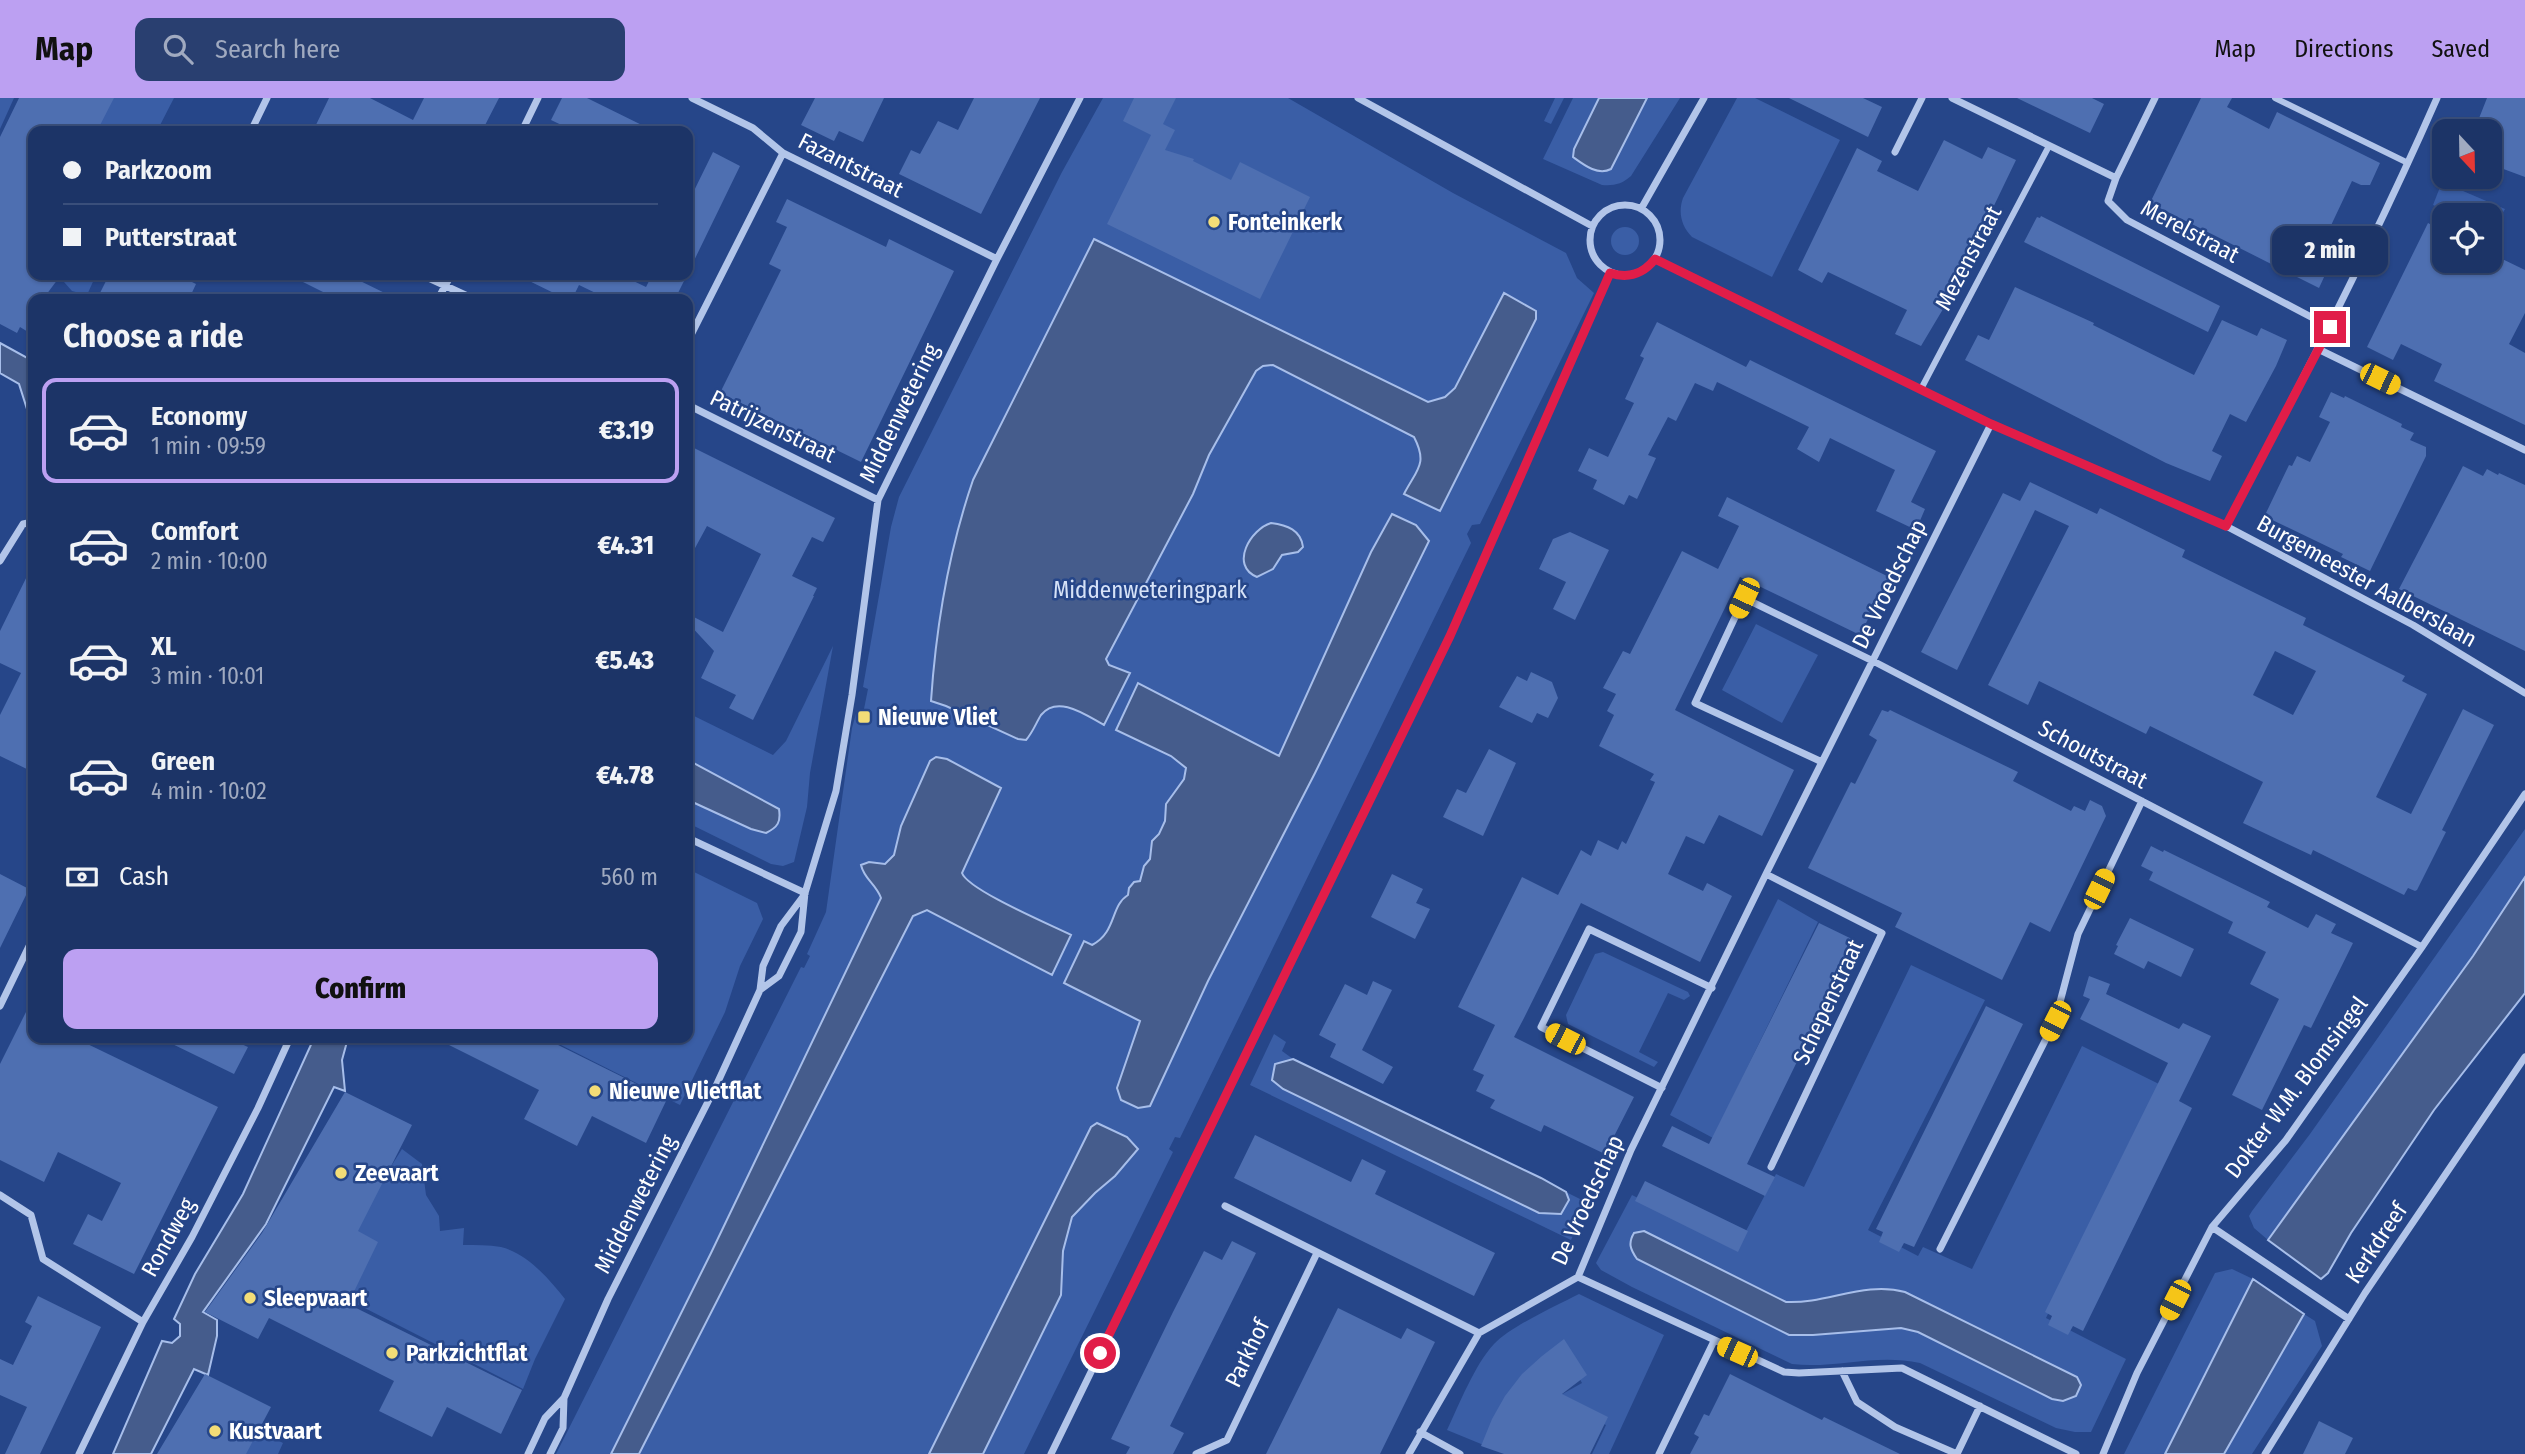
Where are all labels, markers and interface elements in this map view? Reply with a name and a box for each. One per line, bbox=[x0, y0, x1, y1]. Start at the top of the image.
search box bbox=[135, 18, 625, 81]
text: Map bbox=[35, 29, 93, 69]
icon: search bbox=[159, 30, 197, 68]
text: Search here bbox=[215, 34, 340, 65]
text: Map bbox=[2215, 35, 2256, 63]
text: Directions bbox=[2294, 35, 2393, 63]
text: Saved bbox=[2431, 35, 2490, 63]
north arrow bbox=[2432, 119, 2502, 189]
map controls bbox=[2432, 119, 2502, 273]
street label: Fazantstraat bbox=[794, 127, 909, 204]
text: Parkzoom bbox=[105, 155, 212, 186]
street label: Merelstraat bbox=[2136, 193, 2244, 269]
street label: Mezenstraat bbox=[1929, 200, 2007, 315]
button: locate bbox=[2432, 203, 2502, 273]
place label: Fonteinkerk bbox=[1228, 208, 1343, 236]
marker: Fonteinkerk bbox=[1206, 214, 1222, 230]
text: Putterstraat bbox=[105, 222, 237, 253]
callout: 2 min bbox=[2272, 226, 2388, 274]
text: 2 min bbox=[2305, 236, 2355, 264]
route end bbox=[2314, 311, 2346, 343]
text: Choose a ride bbox=[63, 317, 244, 355]
street label: Middenwetering bbox=[853, 338, 945, 487]
car bbox=[2357, 360, 2404, 398]
street label: Patrijzenstraat bbox=[706, 384, 841, 469]
icon: car bbox=[67, 399, 130, 462]
text: Economy bbox=[151, 401, 247, 432]
text: €3.19 bbox=[599, 415, 654, 446]
text: 1 min · 09:59 bbox=[151, 432, 266, 460]
street label: Burgemeester Aalberslaan bbox=[2252, 509, 2482, 653]
icon: car bbox=[67, 514, 130, 577]
street label: De Vroedschap bbox=[1846, 515, 1932, 653]
text: Comfort bbox=[151, 516, 239, 547]
text: €4.31 bbox=[597, 530, 654, 561]
text: 2 min · 10:00 bbox=[151, 547, 268, 575]
car bbox=[1726, 575, 1763, 621]
park label: Middenweteringpark bbox=[1053, 576, 1247, 604]
icon: car bbox=[67, 629, 130, 692]
text: XL bbox=[151, 631, 177, 662]
text: €5.43 bbox=[596, 645, 654, 676]
text: 3 min · 10:01 bbox=[151, 662, 264, 690]
place label: Nieuwe Vliet bbox=[878, 703, 999, 731]
marker: Nieuwe Vliet bbox=[856, 709, 872, 725]
street label: Schoutstraat bbox=[2034, 714, 2153, 795]
icon: car bbox=[67, 744, 130, 807]
text: Green bbox=[151, 746, 215, 777]
text: €4.78 bbox=[596, 760, 654, 791]
text: 4 min · 10:02 bbox=[151, 777, 267, 805]
icon: cash bbox=[63, 858, 101, 896]
text: Cash bbox=[119, 861, 169, 892]
text: 560 m bbox=[601, 863, 658, 891]
car bbox=[2081, 866, 2118, 912]
street label: Schepenstraat bbox=[1787, 934, 1869, 1069]
button: Confirm bbox=[63, 949, 658, 1029]
street label: Dokter W.M. Blomsingel bbox=[2219, 991, 2373, 1183]
car bbox=[2037, 998, 2074, 1044]
car bbox=[1542, 1020, 1589, 1058]
place label: Nieuwe Vlietflat bbox=[609, 1077, 762, 1105]
marker: Nieuwe Vlietflat bbox=[587, 1083, 603, 1099]
street label: Middenwetering bbox=[588, 1130, 682, 1278]
street label: De Vroedschap bbox=[1545, 1131, 1629, 1269]
place label: Zeevaart bbox=[355, 1159, 440, 1187]
marker: Zeevaart bbox=[333, 1165, 349, 1181]
street label: Rondweg bbox=[135, 1192, 201, 1281]
street label: Kerkdreef bbox=[2339, 1196, 2414, 1289]
car bbox=[2157, 1277, 2194, 1323]
place label: Sleepvaart bbox=[264, 1284, 368, 1312]
marker: Sleepvaart bbox=[242, 1290, 258, 1306]
street label: Parkhof bbox=[1219, 1313, 1276, 1392]
car bbox=[1714, 1334, 1761, 1370]
route start bbox=[1084, 1337, 1116, 1369]
place label: Parkzichtflat bbox=[406, 1339, 528, 1367]
marker: Parkzichtflat bbox=[384, 1345, 400, 1361]
place label: Kustvaart bbox=[229, 1417, 323, 1445]
marker: Kustvaart bbox=[207, 1423, 223, 1439]

